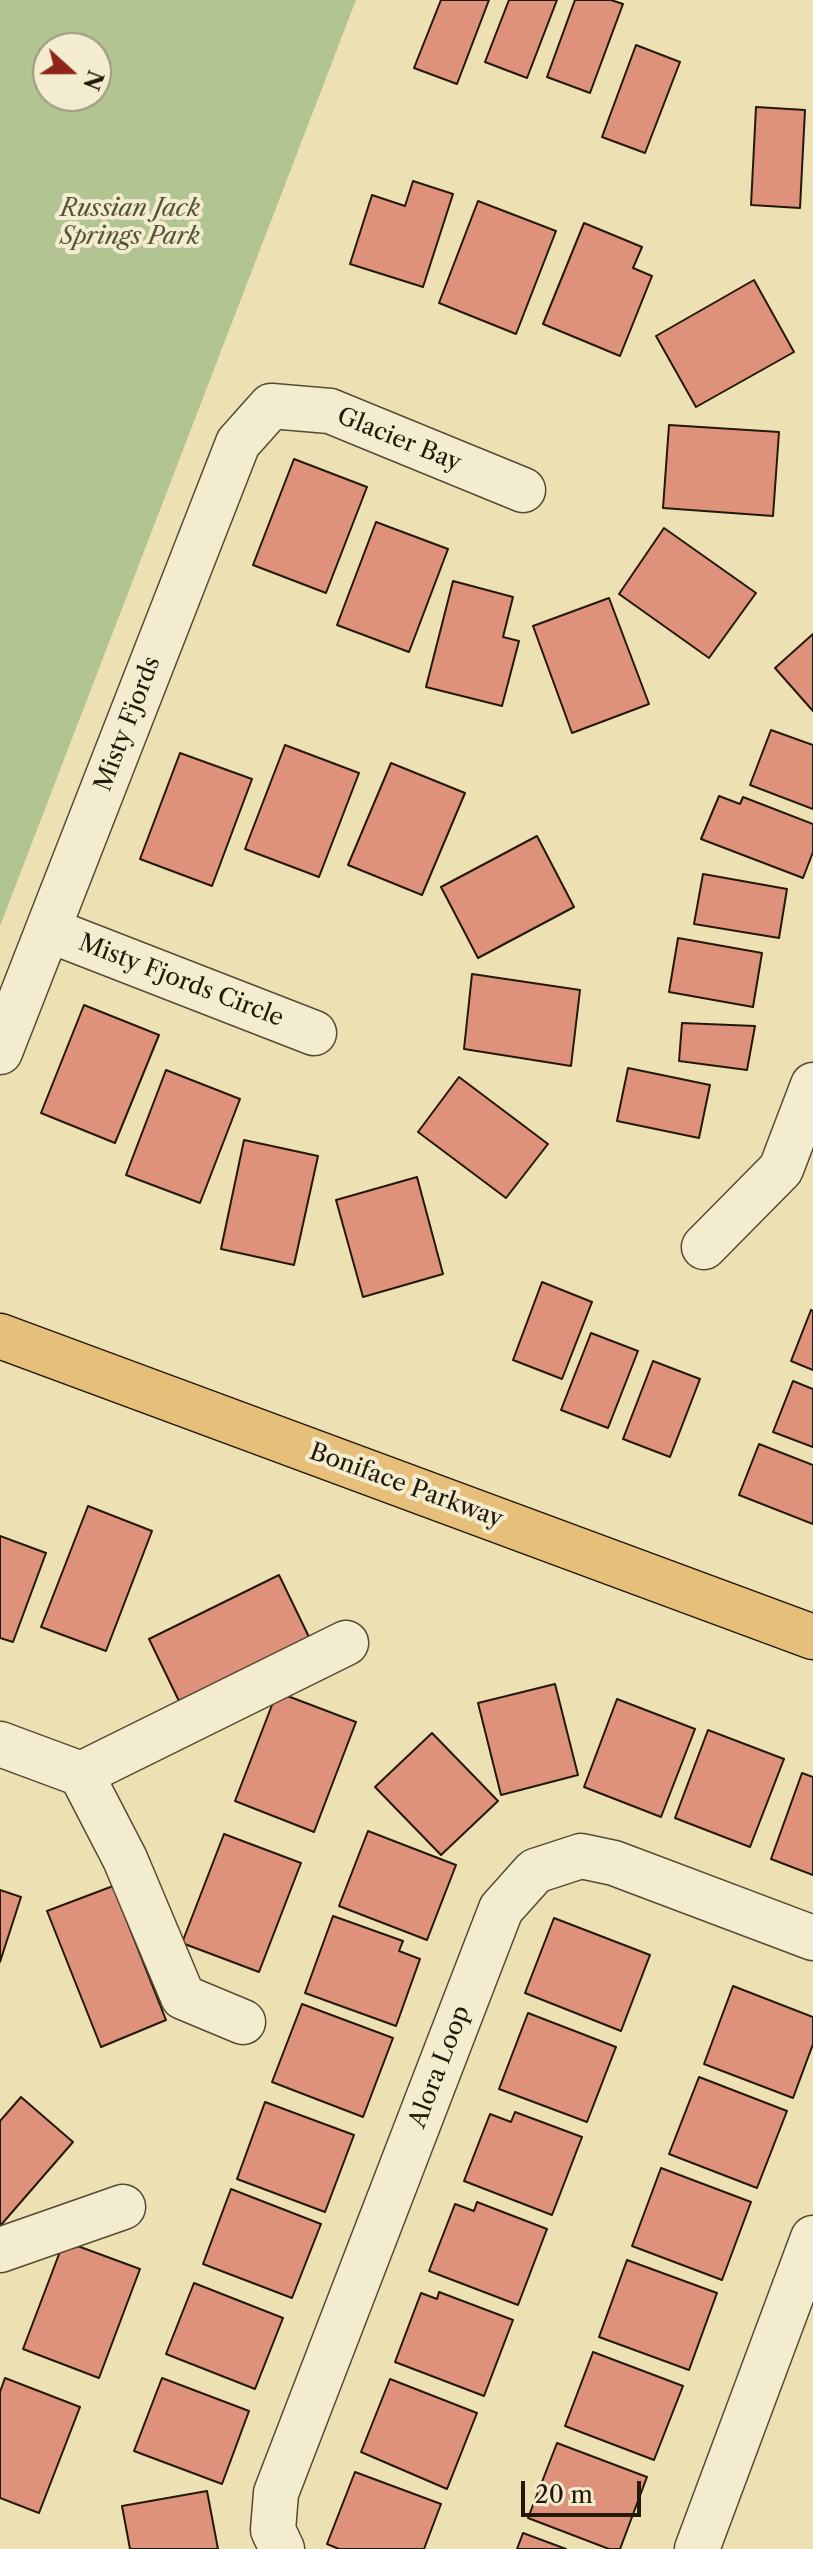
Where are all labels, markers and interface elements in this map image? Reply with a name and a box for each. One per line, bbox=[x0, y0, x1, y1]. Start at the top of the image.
north arrow bbox=[32, 32, 112, 112]
text: N bbox=[77, 66, 109, 94]
park label: Russian Jack Springs Park bbox=[60, 195, 200, 251]
street label: Glacier Bay bbox=[333, 402, 465, 478]
street label: Misty Fjords bbox=[89, 653, 167, 795]
street label: Misty Fjords Circle bbox=[74, 929, 288, 1033]
street label: Boniface Parkway bbox=[305, 1438, 507, 1534]
street label: Alora Loop bbox=[404, 2002, 476, 2132]
scale bar bbox=[525, 2465, 645, 2515]
text: 20 m bbox=[535, 2480, 593, 2509]

